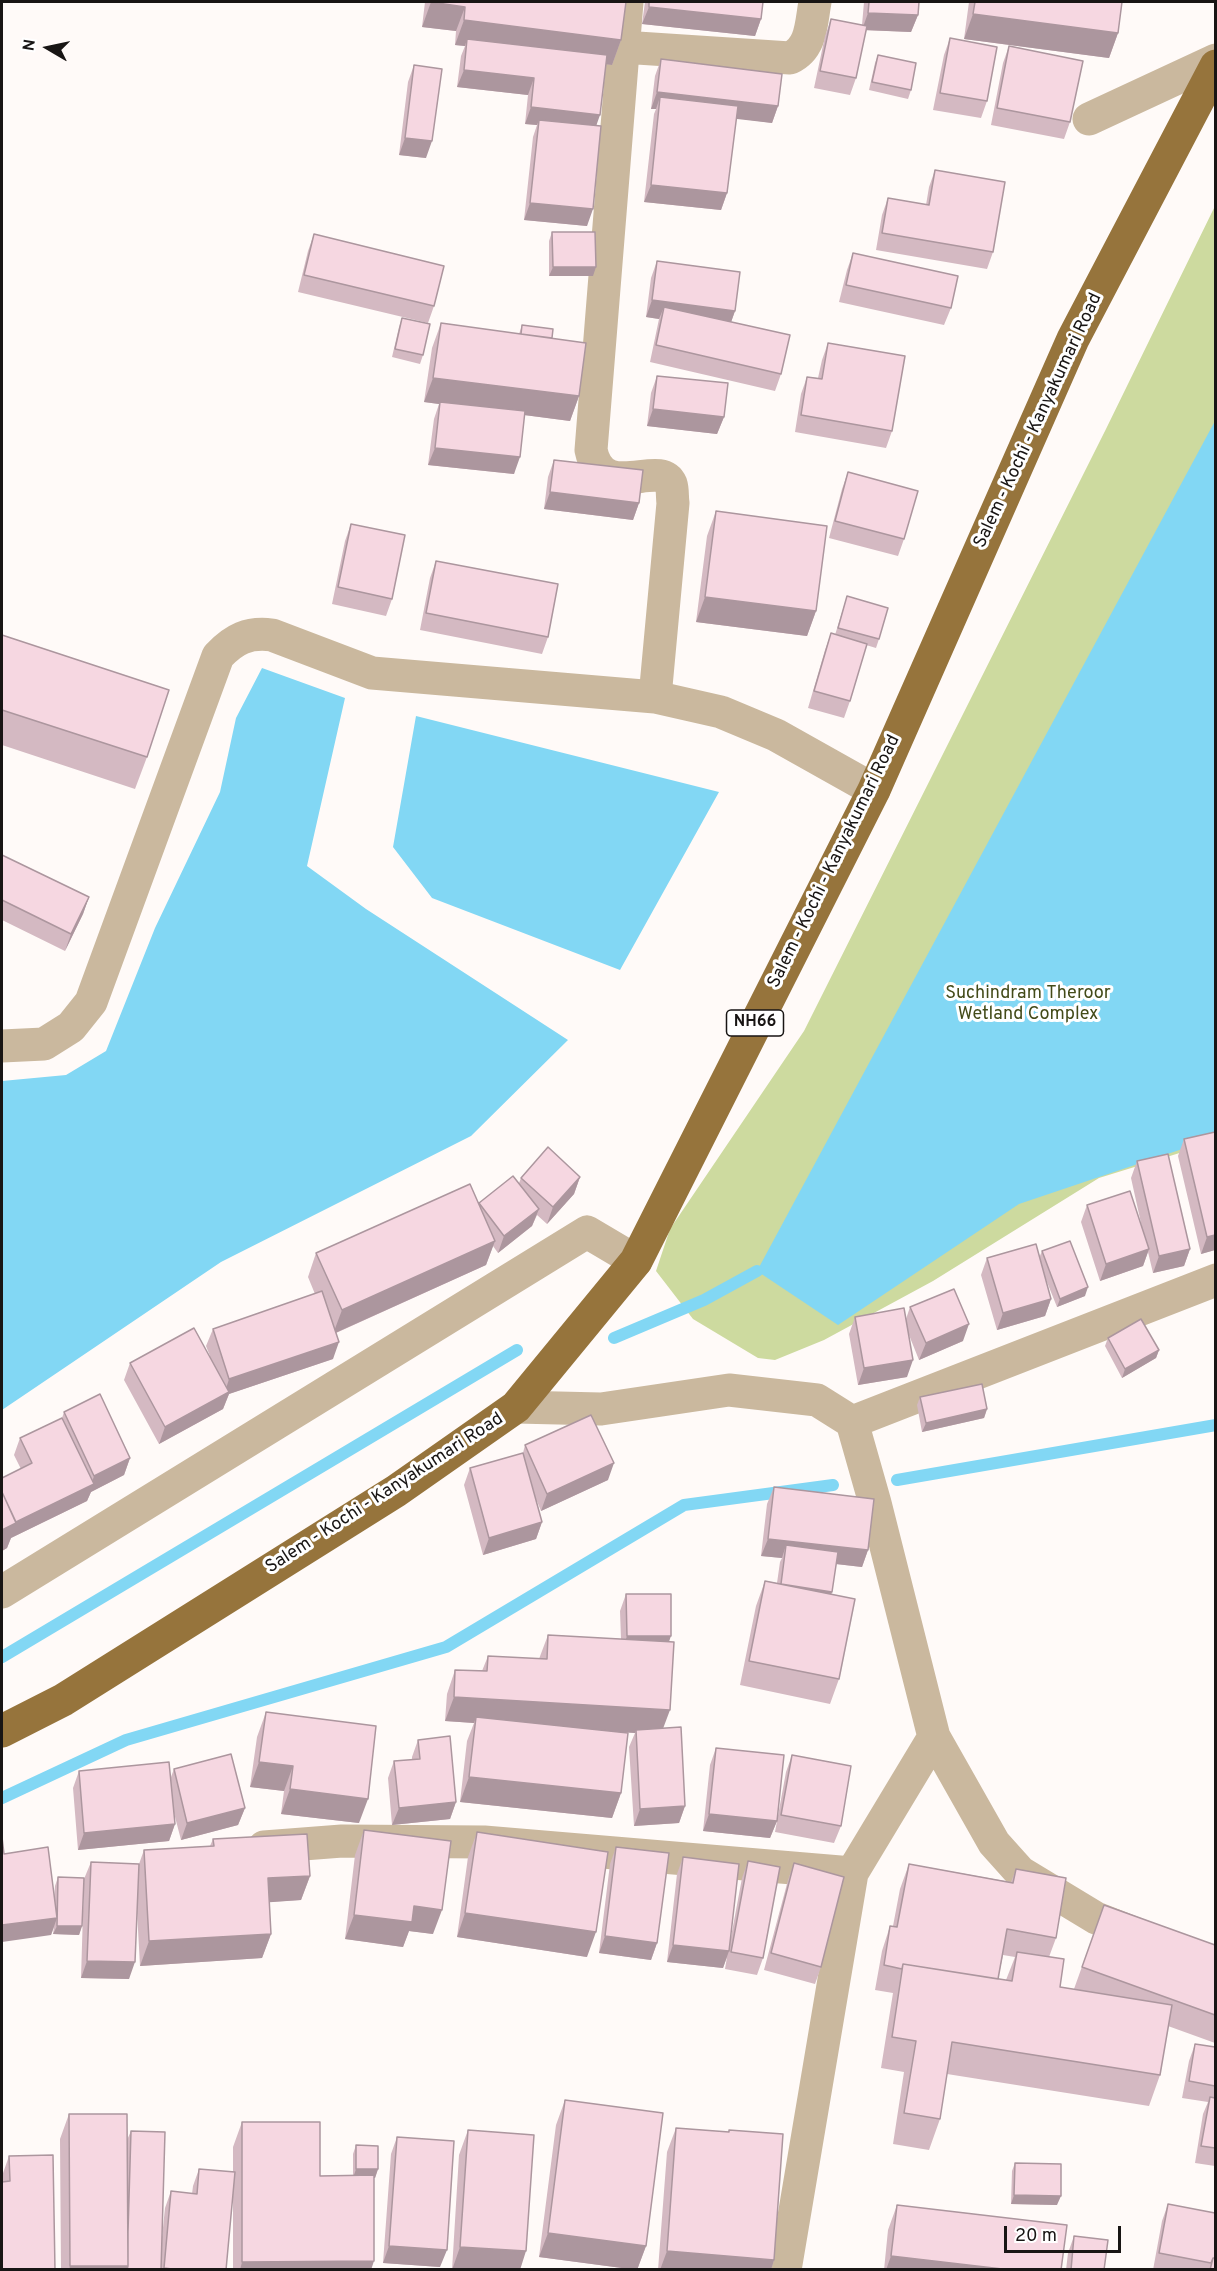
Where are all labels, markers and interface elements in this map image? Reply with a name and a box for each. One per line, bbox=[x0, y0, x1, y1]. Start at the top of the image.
north arrow bbox=[18, 18, 78, 78]
text: N bbox=[19, 38, 41, 52]
street label: Salem - Kochi - Kanyakumari Road bbox=[970, 290, 1108, 552]
street label: Salem - Kochi - Kanyakumari Road bbox=[764, 732, 906, 992]
park label: Suchindram Theroor Wetland Complex bbox=[945, 983, 1111, 1026]
road number: NH66 bbox=[726, 1010, 783, 1036]
street label: Salem - Kochi - Kanyakumari Road bbox=[262, 1409, 508, 1579]
scale bar bbox=[1007, 2214, 1124, 2252]
text: 20 m bbox=[1015, 2225, 1057, 2248]

